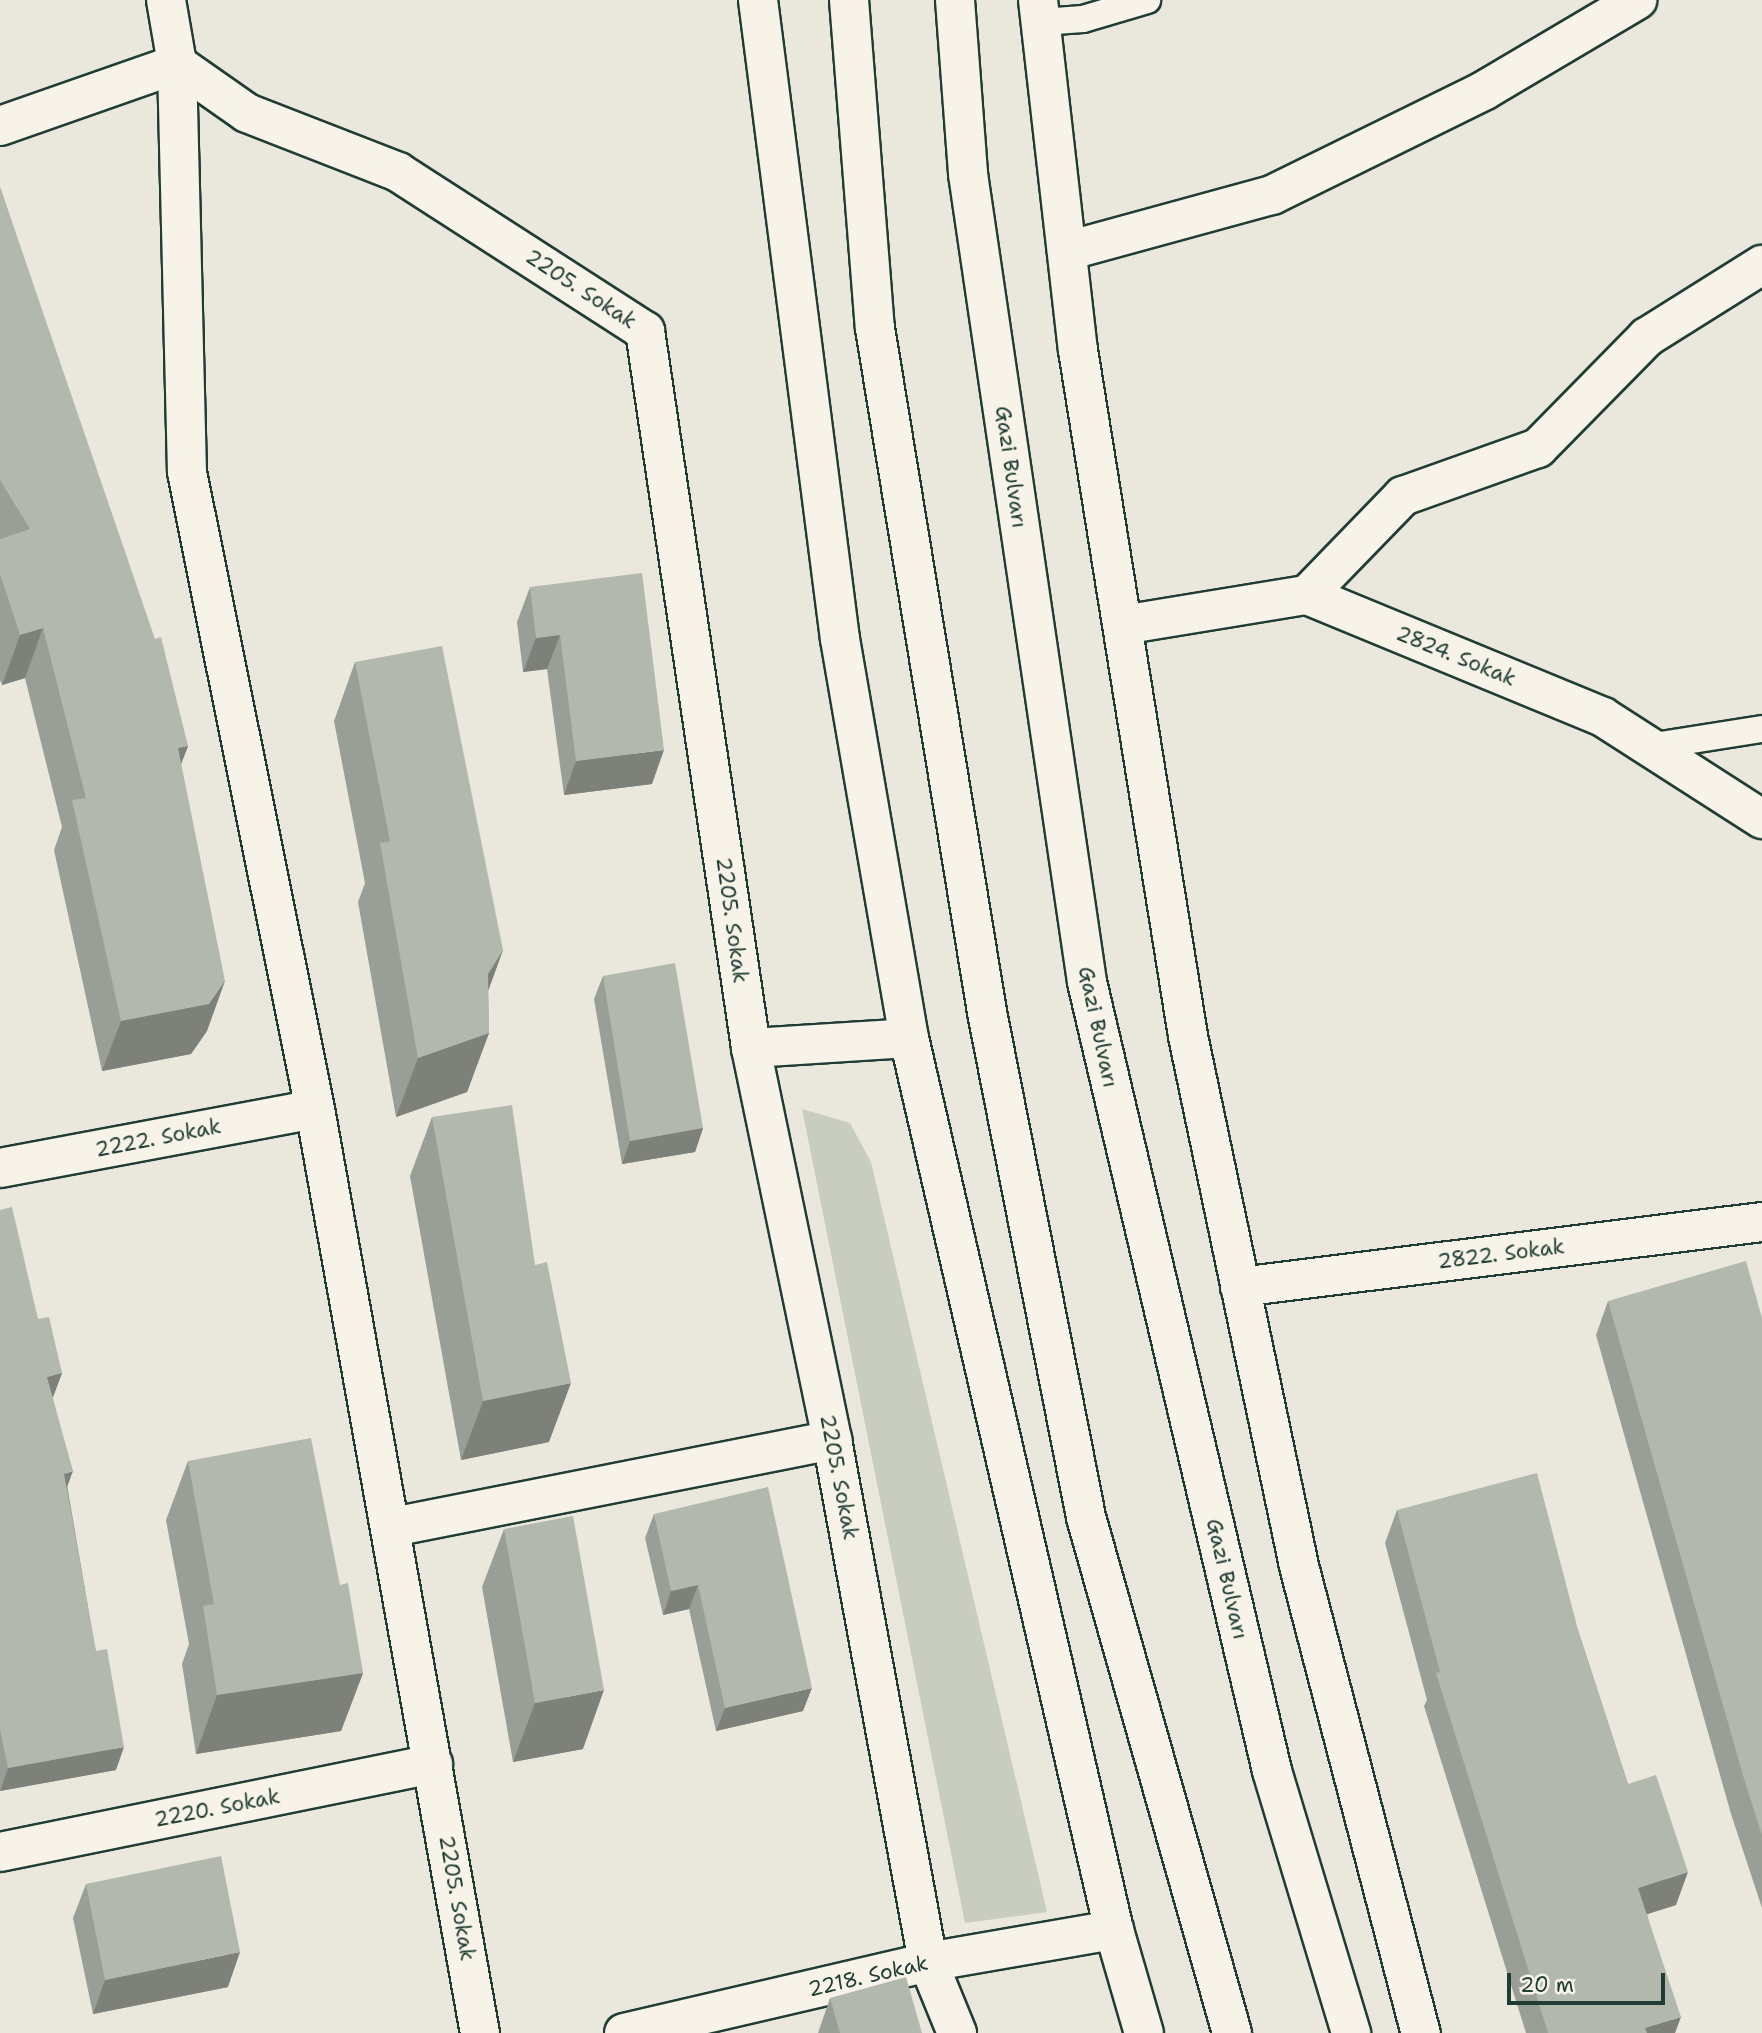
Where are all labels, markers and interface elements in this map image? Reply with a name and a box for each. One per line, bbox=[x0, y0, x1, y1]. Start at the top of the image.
street label: 2205. Sokak bbox=[521, 244, 641, 334]
street label: Gazi Bulvarı bbox=[990, 404, 1032, 530]
street label: 2824. Sokak bbox=[1392, 621, 1520, 691]
street label: 2205. Sokak bbox=[711, 855, 753, 985]
street label: Gazi Bulvarı bbox=[1073, 964, 1123, 1090]
street label: 2222. Sokak bbox=[93, 1113, 223, 1163]
street label: 2822. Sokak bbox=[1436, 1234, 1566, 1274]
street label: 2205. Sokak bbox=[815, 1412, 863, 1542]
street label: Gazi Bulvarı bbox=[1201, 1516, 1253, 1642]
street label: 2220. Sokak bbox=[152, 1783, 282, 1833]
street label: 2205. Sokak bbox=[434, 1833, 480, 1963]
street label: 2218. Sokak bbox=[806, 1950, 930, 2002]
scale bar bbox=[1510, 1960, 1668, 2004]
text: 20 m bbox=[1520, 1971, 1574, 1999]

